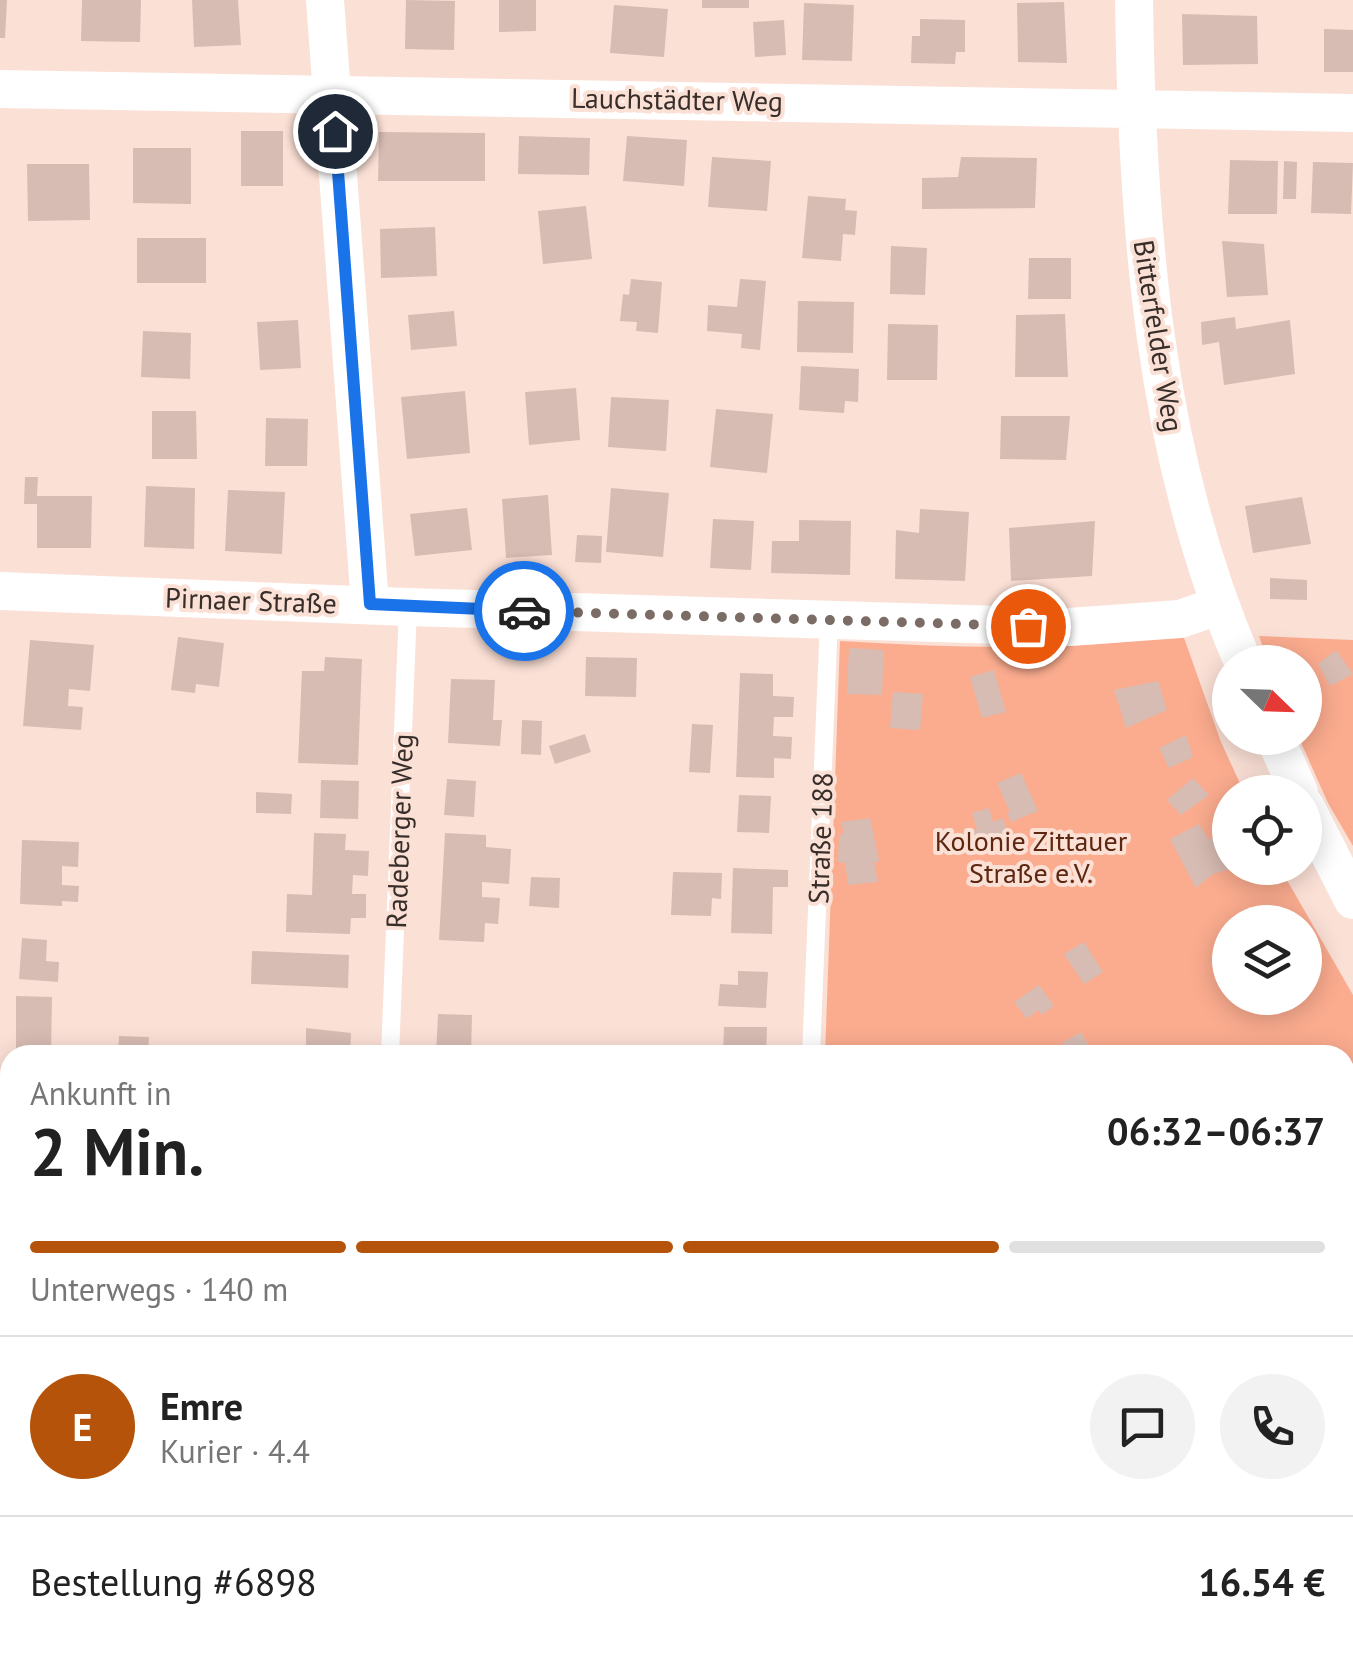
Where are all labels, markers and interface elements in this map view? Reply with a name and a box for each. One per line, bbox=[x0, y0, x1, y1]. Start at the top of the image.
street label: Lauchstädter Weg bbox=[571, 79, 783, 119]
pin bbox=[293, 89, 378, 174]
icon: home bbox=[308, 104, 363, 159]
street label: Bitterfelder Weg bbox=[1126, 237, 1192, 435]
courier bbox=[474, 561, 574, 661]
street label: Pirnaer Straße bbox=[165, 579, 337, 621]
icon: car bbox=[497, 584, 552, 639]
pin bbox=[986, 584, 1071, 669]
icon: bag bbox=[1001, 599, 1056, 654]
north arrow bbox=[1212, 645, 1322, 755]
map controls bbox=[1212, 645, 1322, 1015]
street label: Radeberger Weg bbox=[377, 733, 421, 929]
street label: Straße 188 bbox=[799, 771, 841, 905]
button: locate bbox=[1212, 775, 1322, 885]
park label: Kolonie Zittauer Straße e.V. bbox=[935, 822, 1128, 891]
button: layers bbox=[1212, 905, 1322, 1015]
text: Ankunft in bbox=[30, 1072, 171, 1114]
text: 06:32–06:37 bbox=[1107, 1106, 1325, 1155]
text: 2 Min. bbox=[30, 1109, 204, 1193]
text: Unterwegs · 140 m bbox=[30, 1268, 288, 1310]
button: chat bbox=[1090, 1374, 1195, 1479]
button: phone bbox=[1220, 1374, 1325, 1479]
text: Emre bbox=[160, 1381, 243, 1430]
text: E bbox=[73, 1402, 92, 1451]
text: Kurier · 4.4 bbox=[160, 1430, 310, 1472]
text: Bestellung #6898 bbox=[30, 1557, 317, 1606]
text: 16.54 € bbox=[1198, 1557, 1325, 1606]

